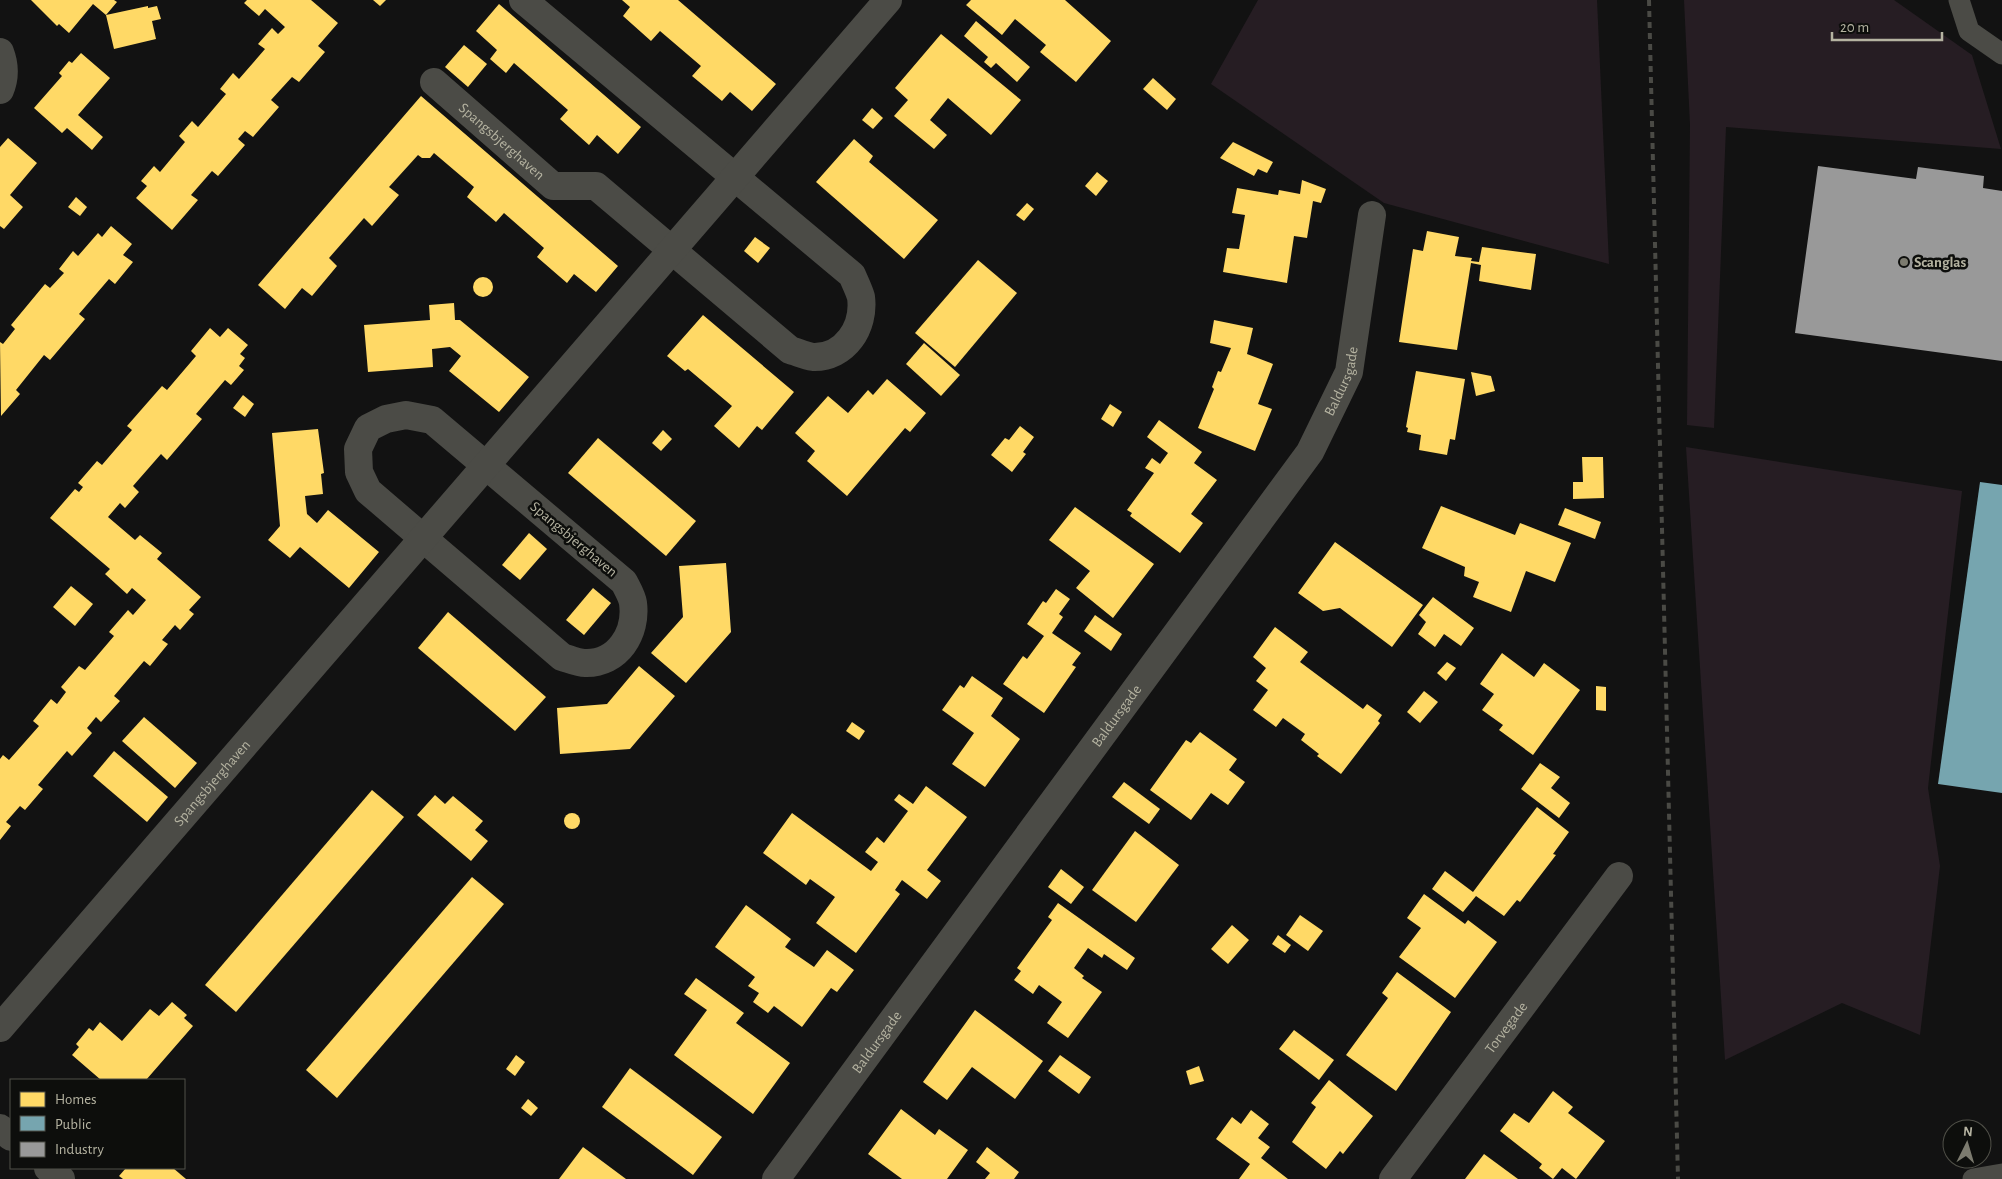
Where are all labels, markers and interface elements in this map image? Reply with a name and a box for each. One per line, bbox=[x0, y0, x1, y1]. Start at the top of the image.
scale bar bbox=[1832, 10, 1942, 42]
text: 20 m bbox=[1840, 20, 1869, 35]
street label: Spangsbjerghaven bbox=[456, 100, 547, 183]
place label: Scanglas bbox=[1914, 255, 1967, 270]
marker: Scanglas bbox=[1898, 256, 1910, 268]
street label: Baldursgade bbox=[1322, 346, 1361, 418]
street label: Spangsbjerghaven bbox=[527, 499, 620, 580]
street label: Baldursgade bbox=[1089, 682, 1145, 750]
street label: Spangsbjerghaven bbox=[171, 737, 253, 829]
street label: Torvegade bbox=[1482, 999, 1530, 1056]
street label: Baldursgade bbox=[849, 1008, 905, 1076]
legend bbox=[10, 1079, 185, 1169]
text: Homes bbox=[55, 1092, 97, 1107]
text: Public bbox=[55, 1117, 91, 1132]
north arrow bbox=[1942, 1119, 1992, 1169]
text: N bbox=[1963, 1125, 1974, 1139]
text: Industry bbox=[55, 1142, 104, 1157]

